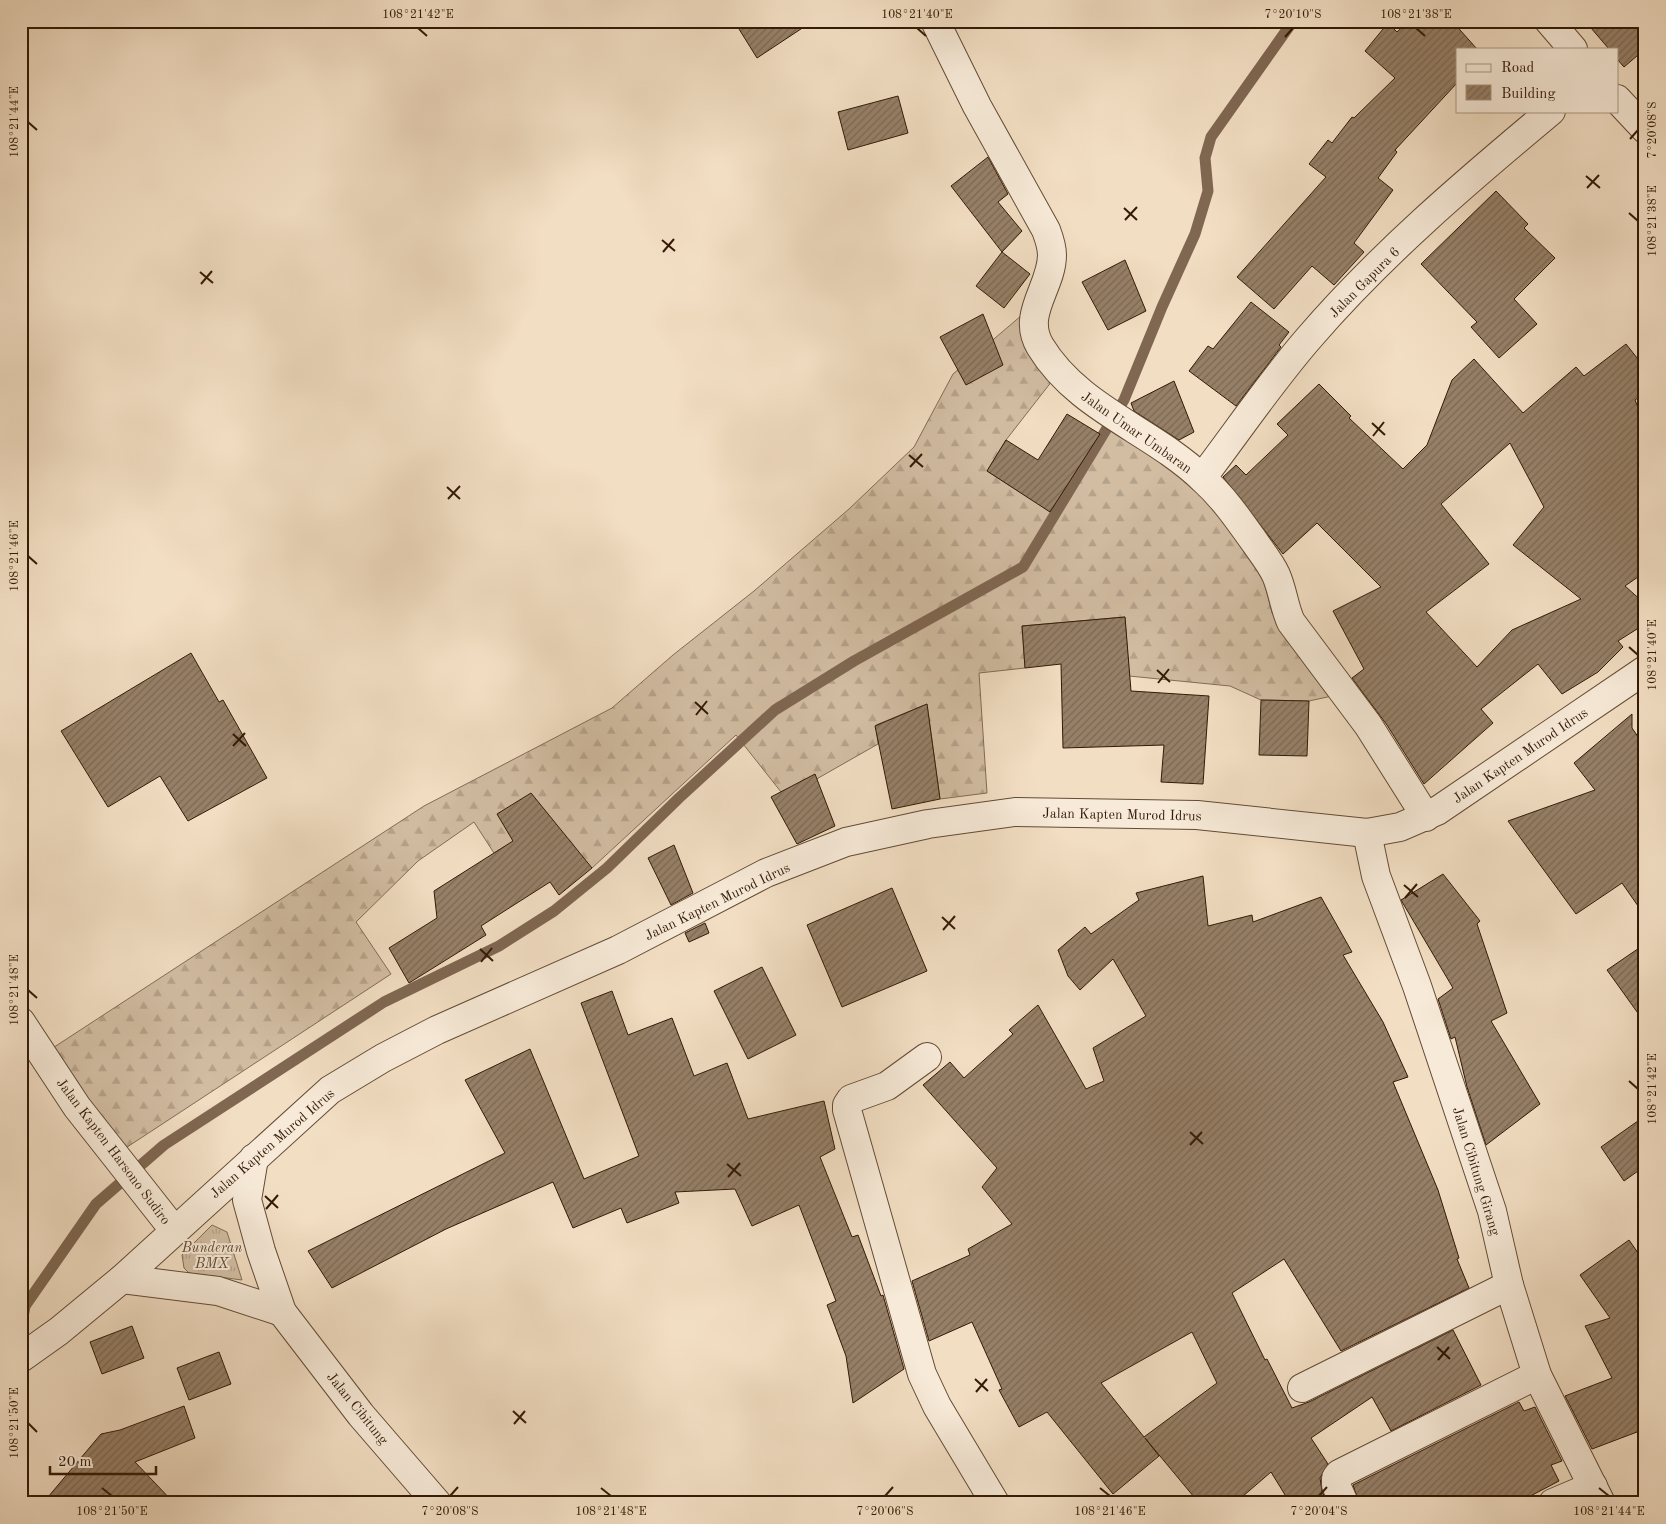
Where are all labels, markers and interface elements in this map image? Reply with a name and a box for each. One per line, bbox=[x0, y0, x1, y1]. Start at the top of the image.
text: 108°21'42"E bbox=[382, 9, 454, 21]
text: 108°21'40"E bbox=[881, 9, 953, 21]
text: 7°20'10"S bbox=[1265, 9, 1321, 21]
text: 108°21'38"E bbox=[1380, 9, 1452, 21]
legend bbox=[1456, 48, 1618, 112]
text: Road bbox=[1501, 61, 1535, 76]
text: 108°21'44"E bbox=[9, 86, 21, 158]
text: Building bbox=[1501, 87, 1556, 102]
text: 7°20'08"S bbox=[1647, 102, 1659, 158]
text: 108°21'38"E bbox=[1647, 185, 1659, 257]
street label: Jalan Gapura 6 bbox=[1327, 245, 1403, 321]
street label: Jalan Umar Umbaran bbox=[1079, 389, 1195, 477]
text: 108°21'46"E bbox=[9, 520, 21, 592]
text: 108°21'40"E bbox=[1647, 619, 1659, 691]
street label: Jalan Kapten Murod Idrus bbox=[1451, 705, 1591, 806]
street label: Jalan Kapten Murod Idrus bbox=[1042, 807, 1202, 823]
street label: Jalan Kapten Murod Idrus bbox=[643, 861, 792, 943]
text: 108°21'48"E bbox=[9, 954, 21, 1026]
text: 108°21'42"E bbox=[1647, 1053, 1659, 1125]
street label: Jalan Kapten Harsono Sudiro bbox=[54, 1076, 173, 1227]
street label: Jalan Kapten Murod Idrus bbox=[208, 1086, 337, 1201]
street label: Jalan Cibitung Girang bbox=[1450, 1105, 1502, 1238]
park label: Bunderan BMX bbox=[181, 1241, 242, 1271]
street label: Jalan Cibitung bbox=[324, 1370, 391, 1448]
text: 108°21'50"E bbox=[8, 1387, 21, 1459]
scale bar bbox=[50, 1444, 156, 1476]
text: 20 m bbox=[58, 1455, 92, 1470]
text: 108°21'50"E bbox=[76, 1505, 148, 1518]
text: 7°20'08"S bbox=[422, 1506, 478, 1518]
text: 108°21'48"E bbox=[575, 1506, 647, 1518]
text: 7°20'06"S bbox=[857, 1506, 913, 1518]
text: 108°21'46"E bbox=[1074, 1506, 1146, 1518]
text: 7°20'04"S bbox=[1291, 1506, 1347, 1518]
text: 108°21'44"E bbox=[1573, 1506, 1645, 1518]

